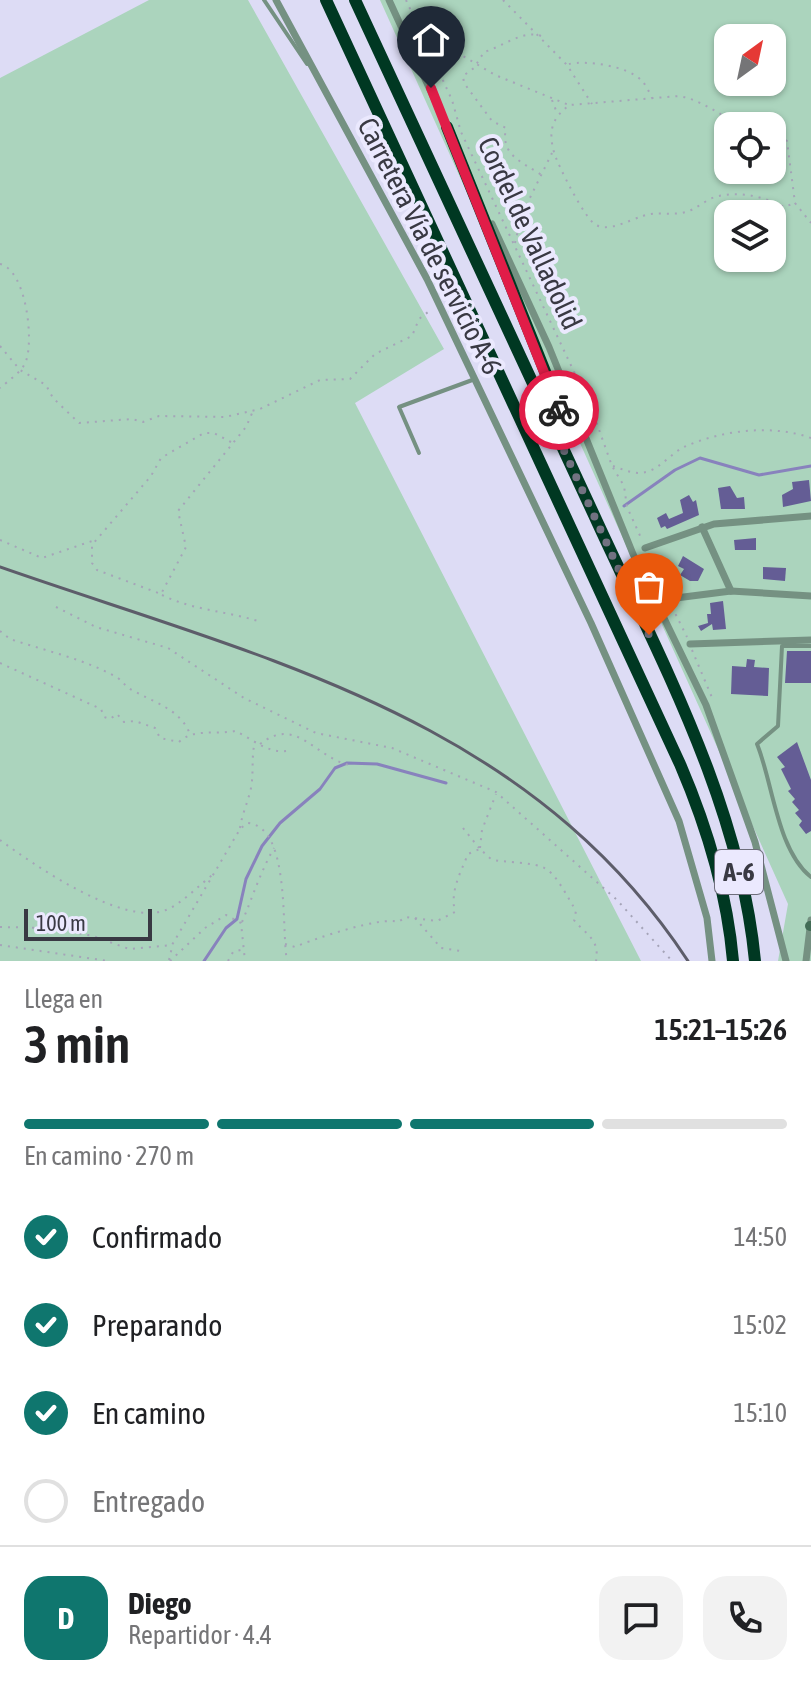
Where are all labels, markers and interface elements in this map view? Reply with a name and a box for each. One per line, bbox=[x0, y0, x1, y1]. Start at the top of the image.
pin bbox=[397, 6, 465, 88]
icon: home bbox=[409, 18, 453, 62]
north arrow bbox=[714, 24, 786, 96]
map controls bbox=[714, 24, 786, 272]
button: locate bbox=[714, 112, 786, 184]
street label: Carretera Vía de servicio A-6 bbox=[351, 113, 509, 379]
street label: Cordel de Valladolid bbox=[471, 132, 589, 334]
button: layers bbox=[714, 200, 786, 272]
courier bbox=[519, 370, 599, 450]
icon: bike bbox=[537, 388, 581, 432]
pin bbox=[615, 553, 683, 635]
icon: bag bbox=[627, 565, 671, 609]
road number: A-6 bbox=[715, 850, 763, 894]
scale bar bbox=[24, 905, 152, 941]
text: 100 m bbox=[36, 910, 86, 936]
text: Llega en bbox=[24, 984, 103, 1014]
text: 15:21–15:26 bbox=[655, 1012, 787, 1046]
text: 3 min bbox=[24, 1014, 130, 1074]
text: En camino · 270 m bbox=[24, 1141, 194, 1171]
icon: check bbox=[24, 1215, 68, 1259]
text: Confirmado bbox=[92, 1220, 222, 1254]
text: 14:50 bbox=[733, 1222, 787, 1252]
icon: check bbox=[24, 1303, 68, 1347]
text: Preparando bbox=[92, 1308, 222, 1342]
text: 15:02 bbox=[733, 1310, 787, 1340]
icon: check bbox=[24, 1391, 68, 1435]
text: En camino bbox=[92, 1396, 206, 1430]
text: 15:10 bbox=[733, 1398, 787, 1428]
text: Entregado bbox=[92, 1484, 205, 1518]
button: chat bbox=[599, 1576, 683, 1660]
button: phone bbox=[703, 1576, 787, 1660]
text: Diego bbox=[128, 1586, 192, 1620]
text: D bbox=[58, 1601, 74, 1635]
text: Repartidor · 4.4 bbox=[128, 1620, 272, 1650]

